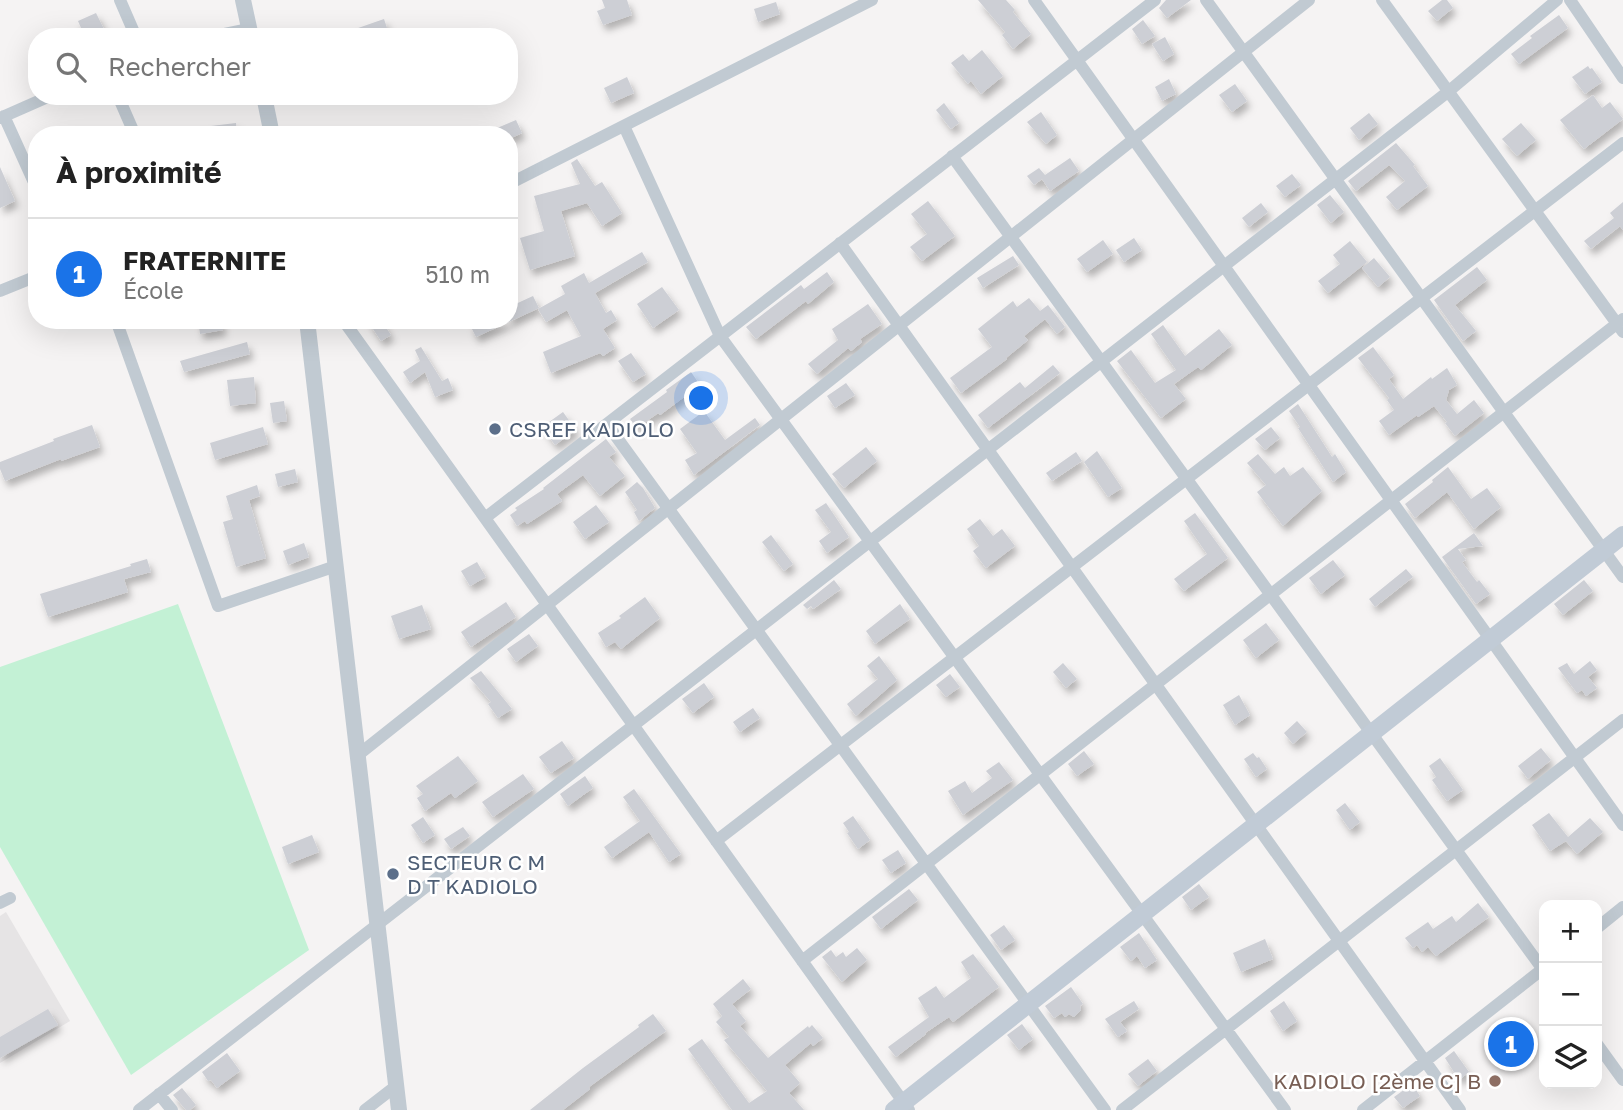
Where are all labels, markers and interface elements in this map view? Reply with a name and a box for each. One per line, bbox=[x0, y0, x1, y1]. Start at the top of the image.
search box bbox=[28, 28, 518, 105]
icon: search bbox=[52, 48, 90, 86]
text: Rechercher bbox=[108, 51, 251, 82]
text: À proximité bbox=[56, 154, 222, 190]
text: FRATERNITE bbox=[123, 245, 286, 276]
text: 1 bbox=[73, 260, 85, 288]
text: 510 m bbox=[425, 260, 490, 288]
text: École bbox=[123, 276, 184, 304]
your location bbox=[684, 381, 718, 415]
place label: CSREF KADIOLO bbox=[509, 416, 674, 442]
marker: CSREF KADIOLO bbox=[487, 421, 503, 437]
place label: SECTEUR C M D T KADIOLO bbox=[407, 849, 545, 899]
marker: SECTEUR C M D T KADIOLO bbox=[385, 866, 401, 882]
map controls bbox=[1539, 900, 1602, 1089]
button: + bbox=[1539, 900, 1602, 963]
button: − bbox=[1539, 963, 1602, 1026]
pin: 1 bbox=[1488, 1018, 1534, 1070]
button: layers bbox=[1539, 1026, 1602, 1089]
place label: KADIOLO [2ème C] B bbox=[1273, 1068, 1481, 1094]
marker: KADIOLO [2ème C] B bbox=[1487, 1073, 1503, 1089]

